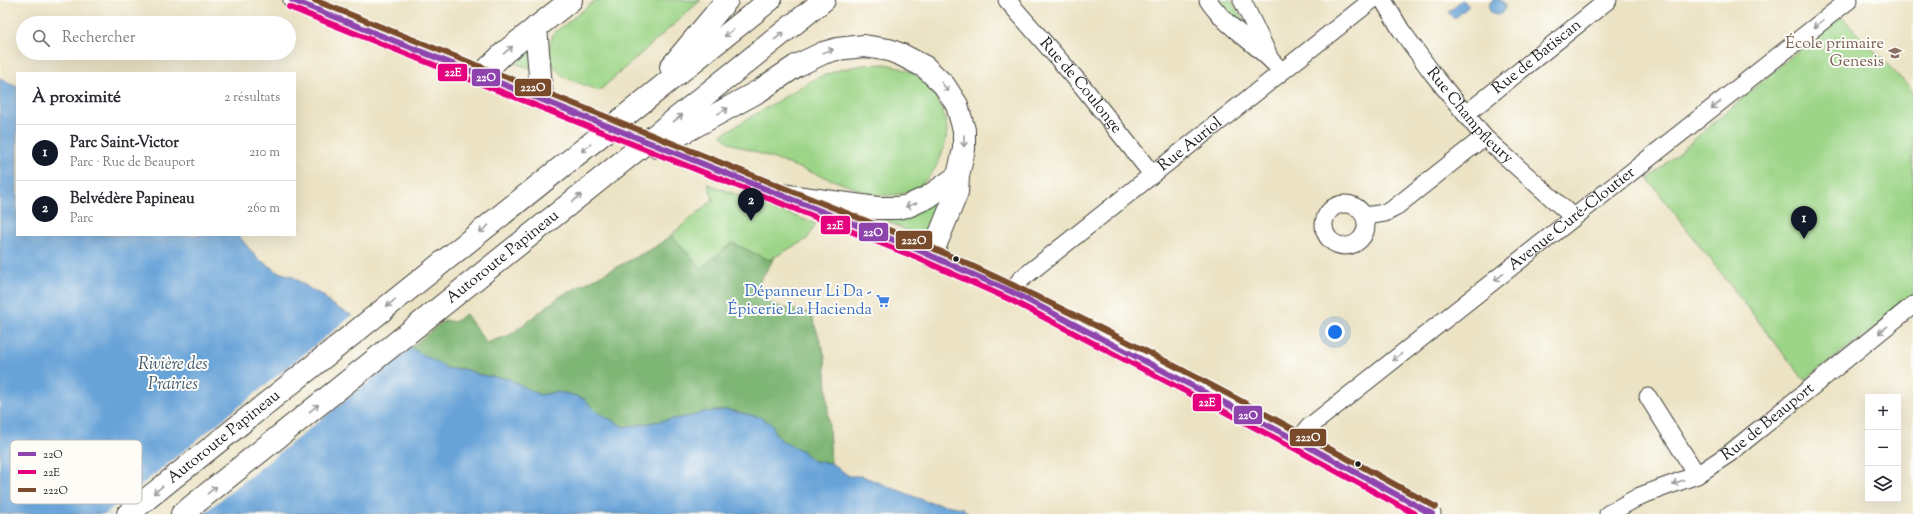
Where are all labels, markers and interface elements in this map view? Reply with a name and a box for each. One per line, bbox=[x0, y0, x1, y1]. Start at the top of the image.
street label: Rue de Batiscan bbox=[1487, 14, 1587, 100]
search box bbox=[16, 16, 296, 60]
one-way arrow bbox=[1813, 20, 1824, 29]
icon: search bbox=[30, 27, 52, 49]
text: Rechercher bbox=[62, 28, 135, 49]
one-way arrow bbox=[723, 29, 734, 37]
one-way arrow bbox=[774, 32, 784, 41]
street label: Rue de Coulonge bbox=[1034, 33, 1127, 139]
place label: École primaire Genesis bbox=[1785, 33, 1884, 74]
school or university icon: École primaire Genesis bbox=[1887, 45, 1903, 61]
one-way arrow bbox=[502, 46, 513, 55]
one-way arrow bbox=[822, 47, 835, 54]
line badge: 22E bbox=[437, 63, 468, 82]
street label: Rue Champfleury bbox=[1421, 63, 1518, 169]
text: 22E bbox=[445, 65, 462, 81]
line badge: 22O bbox=[471, 68, 501, 87]
text: 22O bbox=[476, 70, 496, 86]
line badge: 222O bbox=[514, 78, 552, 97]
text: 222O bbox=[521, 80, 546, 96]
one-way arrow bbox=[941, 82, 950, 93]
text: À proximité bbox=[32, 86, 121, 110]
text: 2 résultats bbox=[224, 89, 280, 107]
one-way arrow bbox=[1711, 100, 1722, 109]
one-way arrow bbox=[717, 106, 729, 114]
street label: Rue Auriol bbox=[1153, 111, 1228, 177]
one-way arrow bbox=[672, 113, 683, 122]
text: Parc Saint-Victor bbox=[70, 133, 179, 154]
one-way arrow bbox=[960, 134, 968, 147]
one-way arrow bbox=[580, 143, 591, 152]
text: 1 bbox=[43, 144, 47, 162]
text: 210 m bbox=[249, 144, 280, 162]
text: Parc · Rue de Beauport bbox=[70, 154, 195, 172]
street label: Avenue Curé-Cloutier bbox=[1503, 162, 1640, 277]
pin: 2 bbox=[738, 188, 764, 221]
text: Belvédère Papineau bbox=[70, 189, 195, 210]
one-way arrow bbox=[572, 193, 583, 202]
text: 2 bbox=[42, 200, 48, 218]
text: 260 m bbox=[247, 200, 280, 218]
one-way arrow bbox=[904, 202, 917, 209]
street label: Autoroute Papineau bbox=[441, 205, 564, 310]
pin: 1 bbox=[1791, 206, 1817, 239]
text: Parc bbox=[70, 210, 94, 228]
line badge: 22E bbox=[820, 215, 851, 235]
text: 22E bbox=[827, 218, 844, 234]
line badge: 22O bbox=[858, 222, 889, 242]
one-way arrow bbox=[479, 224, 490, 233]
text: 22O bbox=[863, 225, 883, 241]
line badge: 222O bbox=[895, 230, 933, 250]
text: 222O bbox=[902, 233, 927, 249]
unlabelled marker bbox=[951, 254, 961, 264]
one-way arrow bbox=[1493, 272, 1504, 281]
place label: Dépanneur Li Da - Épicerie La Hacienda bbox=[728, 281, 873, 322]
supermarket icon: Dépanneur Li Da - Épicerie La Hacienda bbox=[875, 293, 891, 309]
one-way arrow bbox=[385, 299, 396, 308]
your location bbox=[1325, 322, 1345, 342]
one-way arrow bbox=[1877, 326, 1888, 334]
water label: Rivière des Prairies bbox=[138, 353, 208, 397]
one-way arrow bbox=[1391, 353, 1402, 362]
street label: Rue de Beauport bbox=[1717, 377, 1820, 467]
street label: Autoroute Papineau bbox=[163, 385, 285, 490]
line badge: 22E bbox=[1192, 393, 1222, 412]
map controls bbox=[1865, 394, 1901, 502]
button: + bbox=[1865, 394, 1901, 430]
text: 22E bbox=[1199, 395, 1216, 411]
one-way arrow bbox=[308, 404, 319, 413]
line badge: 22O bbox=[1233, 405, 1263, 425]
text: 22O bbox=[1238, 408, 1258, 424]
line badge: 222O bbox=[1289, 428, 1327, 447]
text: 222O bbox=[1296, 430, 1321, 446]
button: − bbox=[1865, 430, 1901, 466]
legend bbox=[10, 440, 142, 504]
text: 22O bbox=[43, 447, 63, 463]
unlabelled marker bbox=[1353, 459, 1363, 469]
text: 22E bbox=[43, 465, 60, 481]
button: layers bbox=[1865, 466, 1901, 502]
one-way arrow bbox=[1673, 479, 1685, 487]
text: 222O bbox=[43, 483, 68, 499]
one-way arrow bbox=[153, 485, 164, 494]
one-way arrow bbox=[207, 485, 218, 494]

